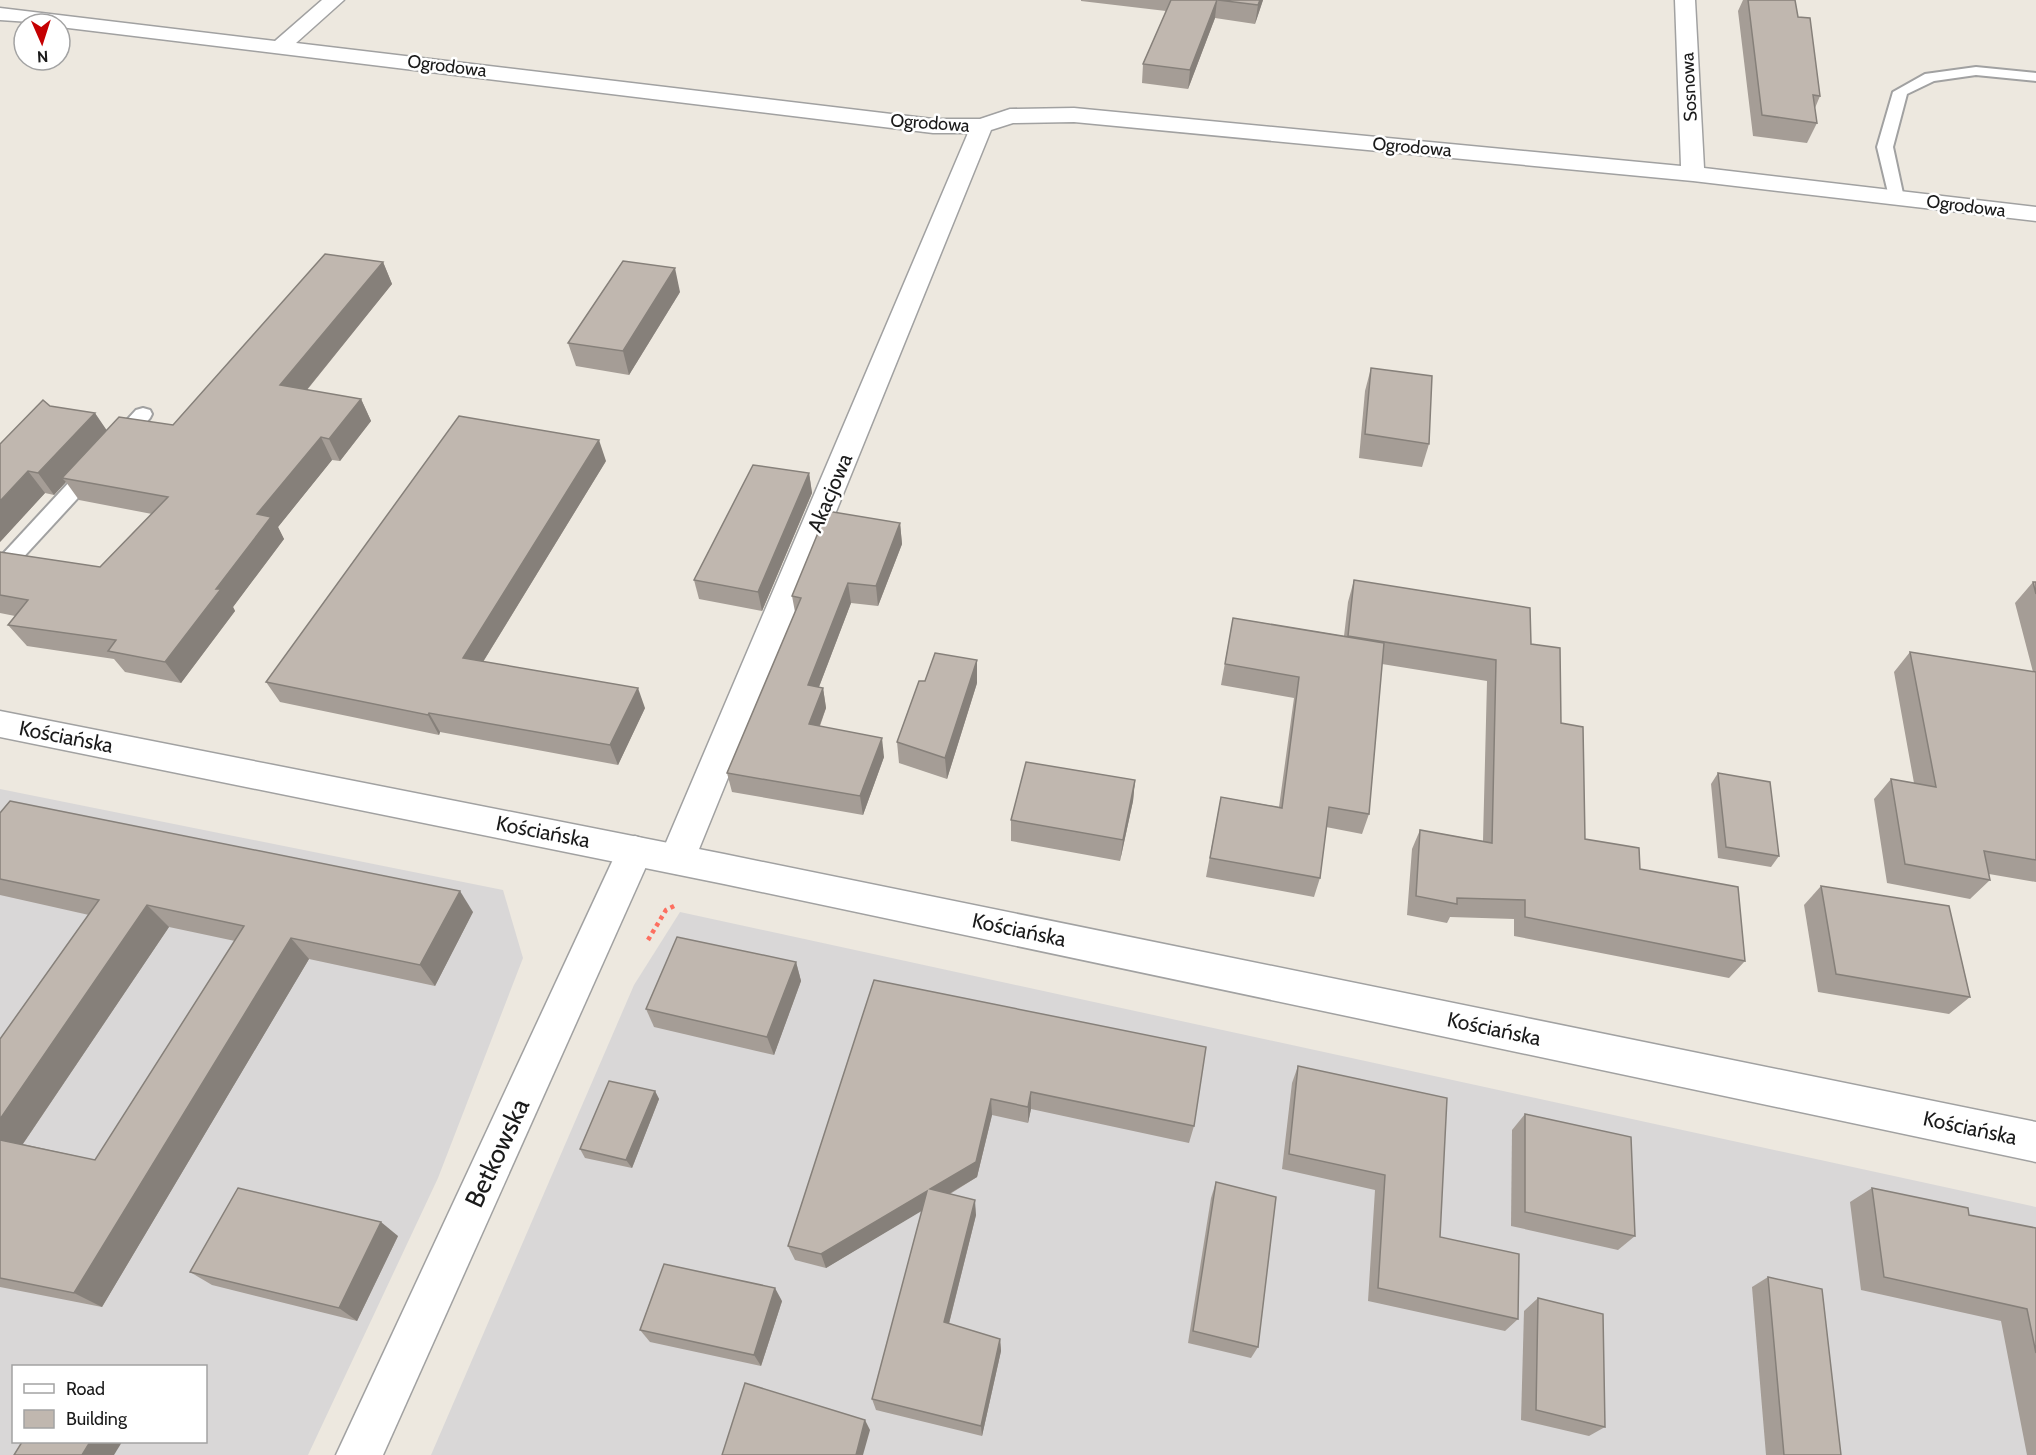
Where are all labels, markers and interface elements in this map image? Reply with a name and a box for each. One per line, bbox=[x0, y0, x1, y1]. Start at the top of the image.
north arrow bbox=[12, 12, 72, 72]
text: N bbox=[37, 47, 49, 66]
street label: Ogrodowa bbox=[406, 50, 488, 82]
street label: Sosnowa bbox=[1676, 51, 1702, 122]
street label: Ogrodowa bbox=[890, 109, 971, 137]
street label: Ogrodowa bbox=[1371, 133, 1453, 161]
street label: Ogrodowa bbox=[1925, 190, 2007, 222]
street label: Akacjowa bbox=[802, 450, 858, 536]
street label: Kościańska bbox=[17, 715, 115, 758]
street label: Kościańska bbox=[494, 810, 592, 853]
street label: Kościańska bbox=[970, 907, 1068, 952]
street label: Kościańska bbox=[1445, 1006, 1543, 1051]
street label: Betkowska bbox=[458, 1093, 536, 1213]
street label: Kościańska bbox=[1921, 1105, 2019, 1150]
legend bbox=[12, 1365, 207, 1443]
text: Road bbox=[66, 1378, 105, 1400]
text: Building bbox=[66, 1408, 128, 1430]

